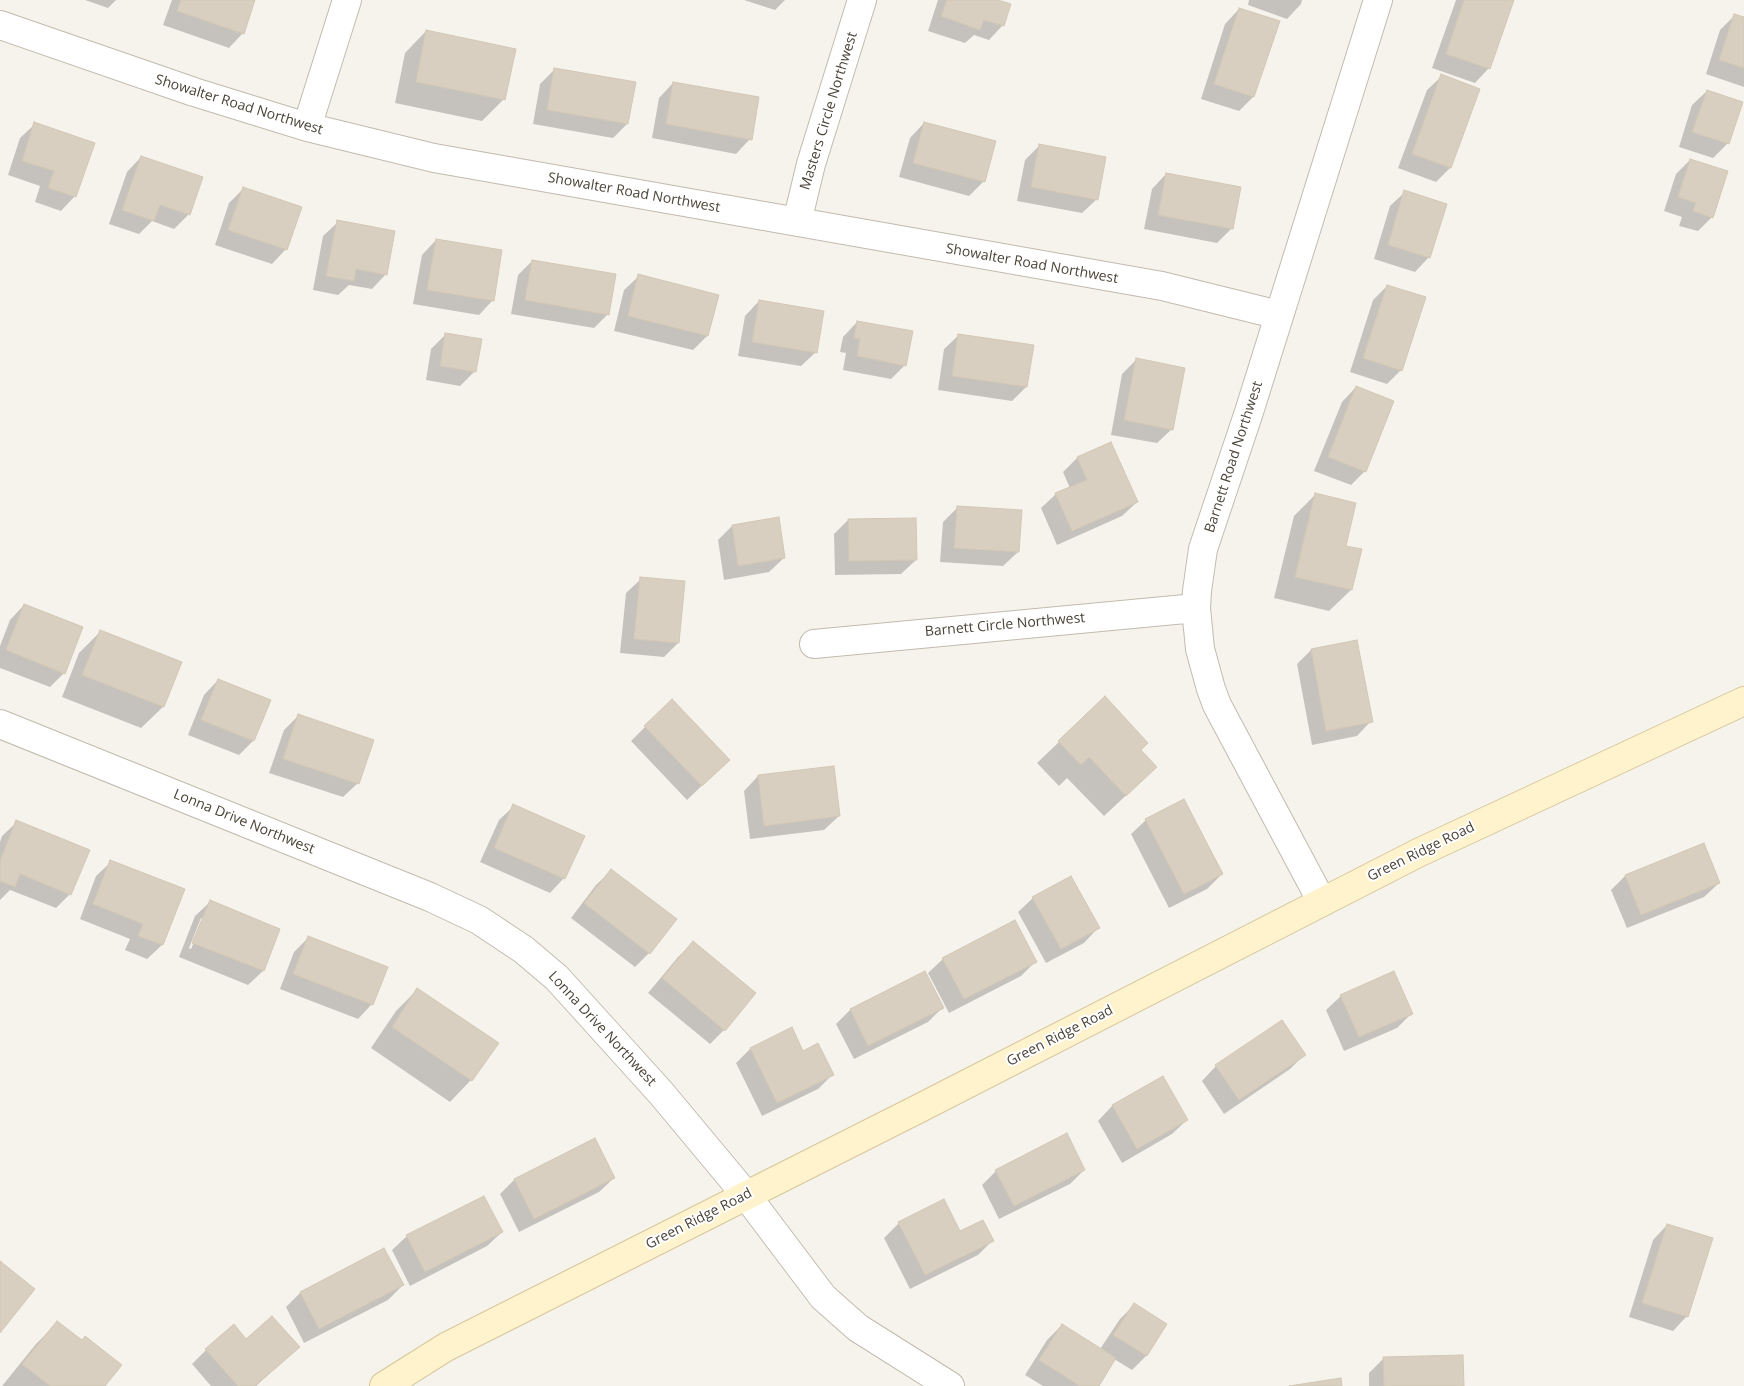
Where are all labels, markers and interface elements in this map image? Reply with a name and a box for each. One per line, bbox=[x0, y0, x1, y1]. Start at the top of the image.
street label: Masters Circle Northwest bbox=[797, 30, 861, 192]
street label: Showalter Road Northwest bbox=[153, 71, 325, 139]
street label: Showalter Road Northwest bbox=[547, 170, 721, 216]
street label: Showalter Road Northwest bbox=[945, 241, 1119, 287]
street label: Barnett Road Northwest bbox=[1202, 379, 1266, 535]
street label: Barnett Circle Northwest bbox=[924, 610, 1086, 640]
street label: Lonna Drive Northwest bbox=[171, 786, 317, 858]
street label: Green Ridge Road bbox=[1365, 819, 1477, 885]
street label: Lonna Drive Northwest bbox=[544, 968, 660, 1090]
street label: Green Ridge Road bbox=[1004, 1002, 1116, 1070]
street label: Green Ridge Road bbox=[643, 1185, 755, 1253]

